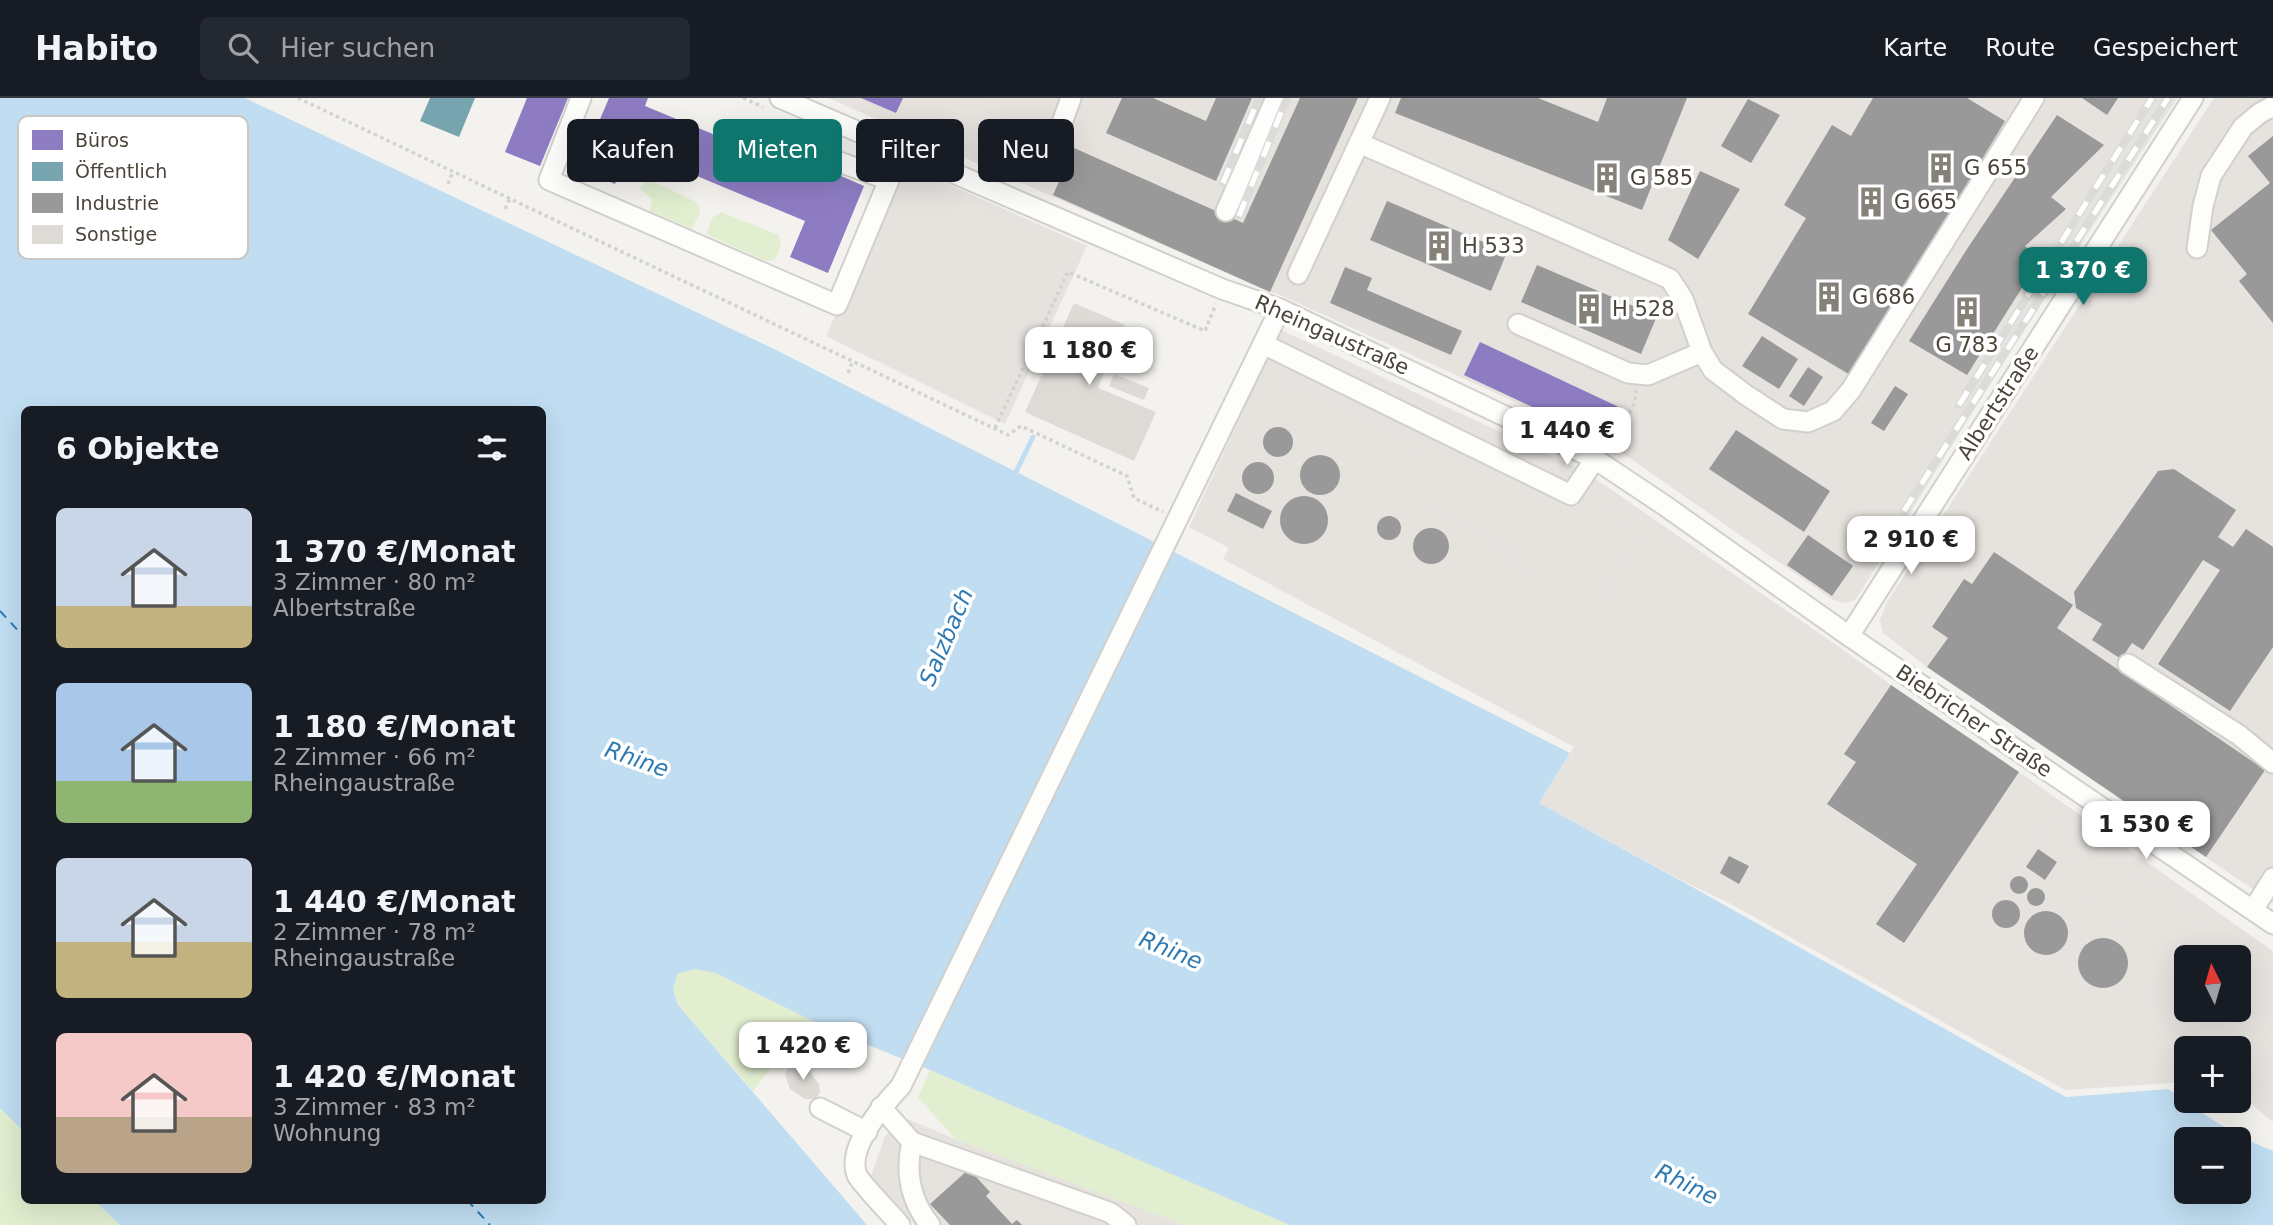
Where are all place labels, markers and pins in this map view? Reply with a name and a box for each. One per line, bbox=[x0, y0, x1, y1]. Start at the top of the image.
building icon: G 655 bbox=[1924, 151, 1958, 185]
place label: G 655 bbox=[1964, 156, 2027, 180]
building icon: G 585 bbox=[1590, 161, 1624, 195]
place label: G 585 bbox=[1630, 166, 1693, 190]
building icon: G 665 bbox=[1854, 185, 1888, 219]
place label: G 665 bbox=[1894, 190, 1957, 214]
building icon: H 533 bbox=[1422, 229, 1456, 263]
place label: H 533 bbox=[1462, 234, 1525, 258]
pin: 1 370 € bbox=[2018, 248, 2148, 307]
building icon: G 686 bbox=[1812, 280, 1846, 314]
place label: G 686 bbox=[1852, 285, 1915, 309]
building icon: H 528 bbox=[1572, 292, 1606, 326]
building icon: G 783 bbox=[1950, 295, 1984, 329]
place label: H 528 bbox=[1612, 297, 1675, 321]
pin: 1 180 € bbox=[1024, 328, 1154, 387]
place label: G 783 bbox=[1935, 333, 1999, 357]
pin: 1 440 € bbox=[1502, 408, 1632, 467]
pin: 2 910 € bbox=[1846, 517, 1976, 576]
pin: 1 530 € bbox=[2081, 802, 2211, 861]
pin: 1 420 € bbox=[738, 1023, 868, 1082]

